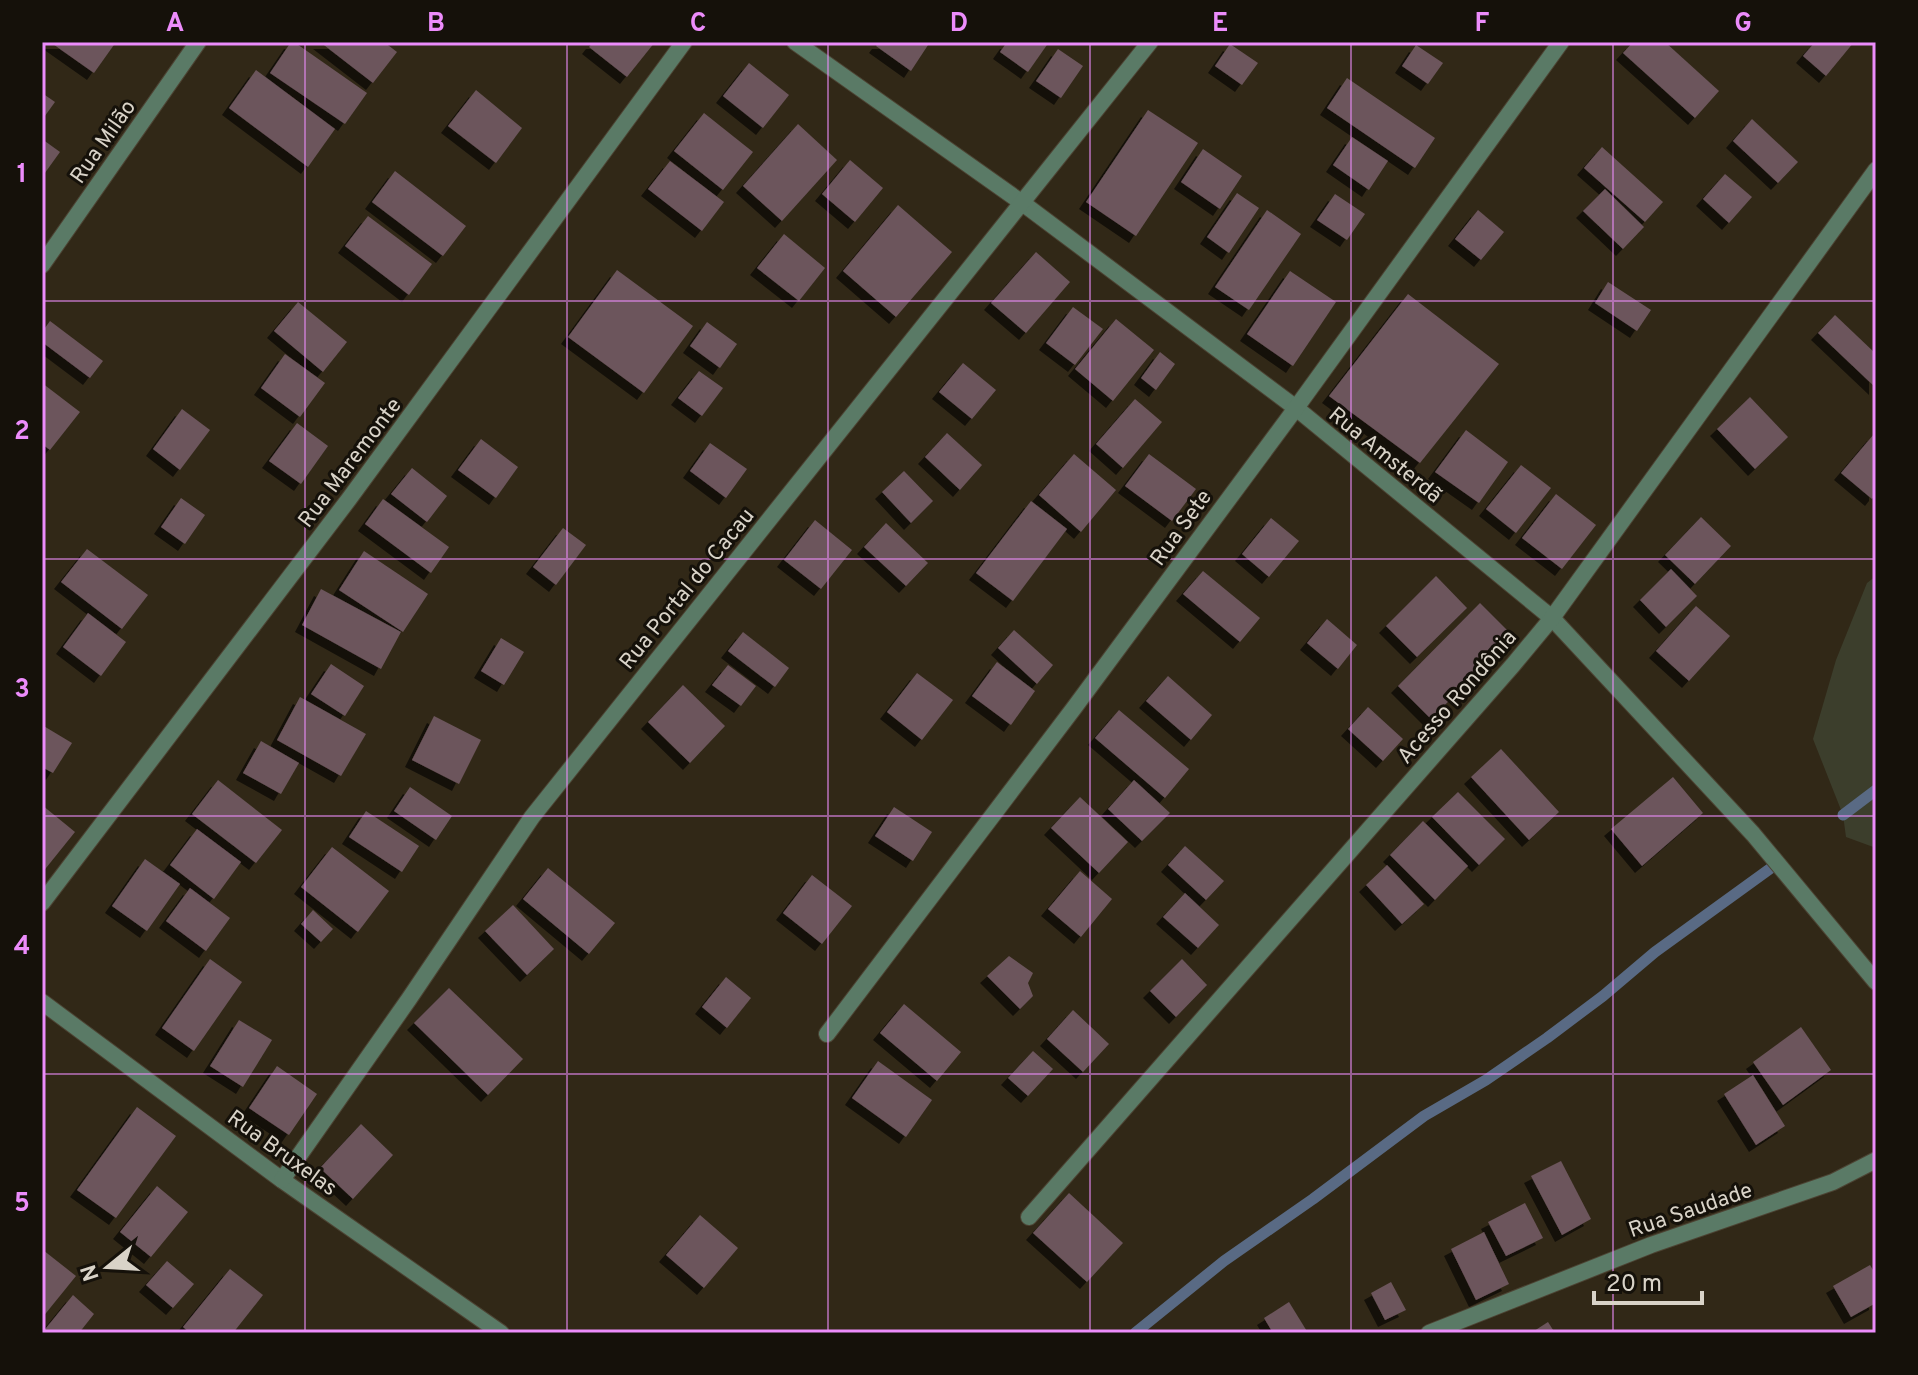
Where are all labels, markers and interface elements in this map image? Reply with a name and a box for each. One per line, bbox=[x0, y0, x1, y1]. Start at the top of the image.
text: A bbox=[166, 8, 184, 41]
text: B bbox=[427, 8, 445, 41]
text: C bbox=[690, 8, 706, 41]
text: D bbox=[950, 8, 968, 41]
text: E bbox=[1212, 8, 1228, 41]
text: F bbox=[1475, 8, 1490, 41]
text: G bbox=[1734, 8, 1752, 41]
street label: Rua Milão bbox=[65, 95, 143, 190]
text: 1 bbox=[17, 159, 27, 192]
street label: Rua Maremonte bbox=[293, 393, 409, 534]
street label: Rua Amsterdã bbox=[1322, 402, 1447, 510]
text: 2 bbox=[14, 416, 30, 449]
street label: Rua Sete bbox=[1145, 485, 1219, 572]
street label: Rua Portal do Cacau bbox=[615, 503, 761, 676]
street label: Acesso Rondônia bbox=[1392, 625, 1523, 770]
text: 3 bbox=[14, 674, 30, 707]
text: 4 bbox=[14, 931, 30, 964]
street label: Rua Bruxelas bbox=[221, 1105, 342, 1203]
street label: Rua Saudade bbox=[1625, 1178, 1756, 1245]
text: 5 bbox=[14, 1188, 30, 1221]
north arrow bbox=[68, 1227, 148, 1307]
scale bar bbox=[1594, 1255, 1702, 1305]
text: N bbox=[76, 1261, 107, 1284]
text: 20 m bbox=[1606, 1270, 1662, 1300]

